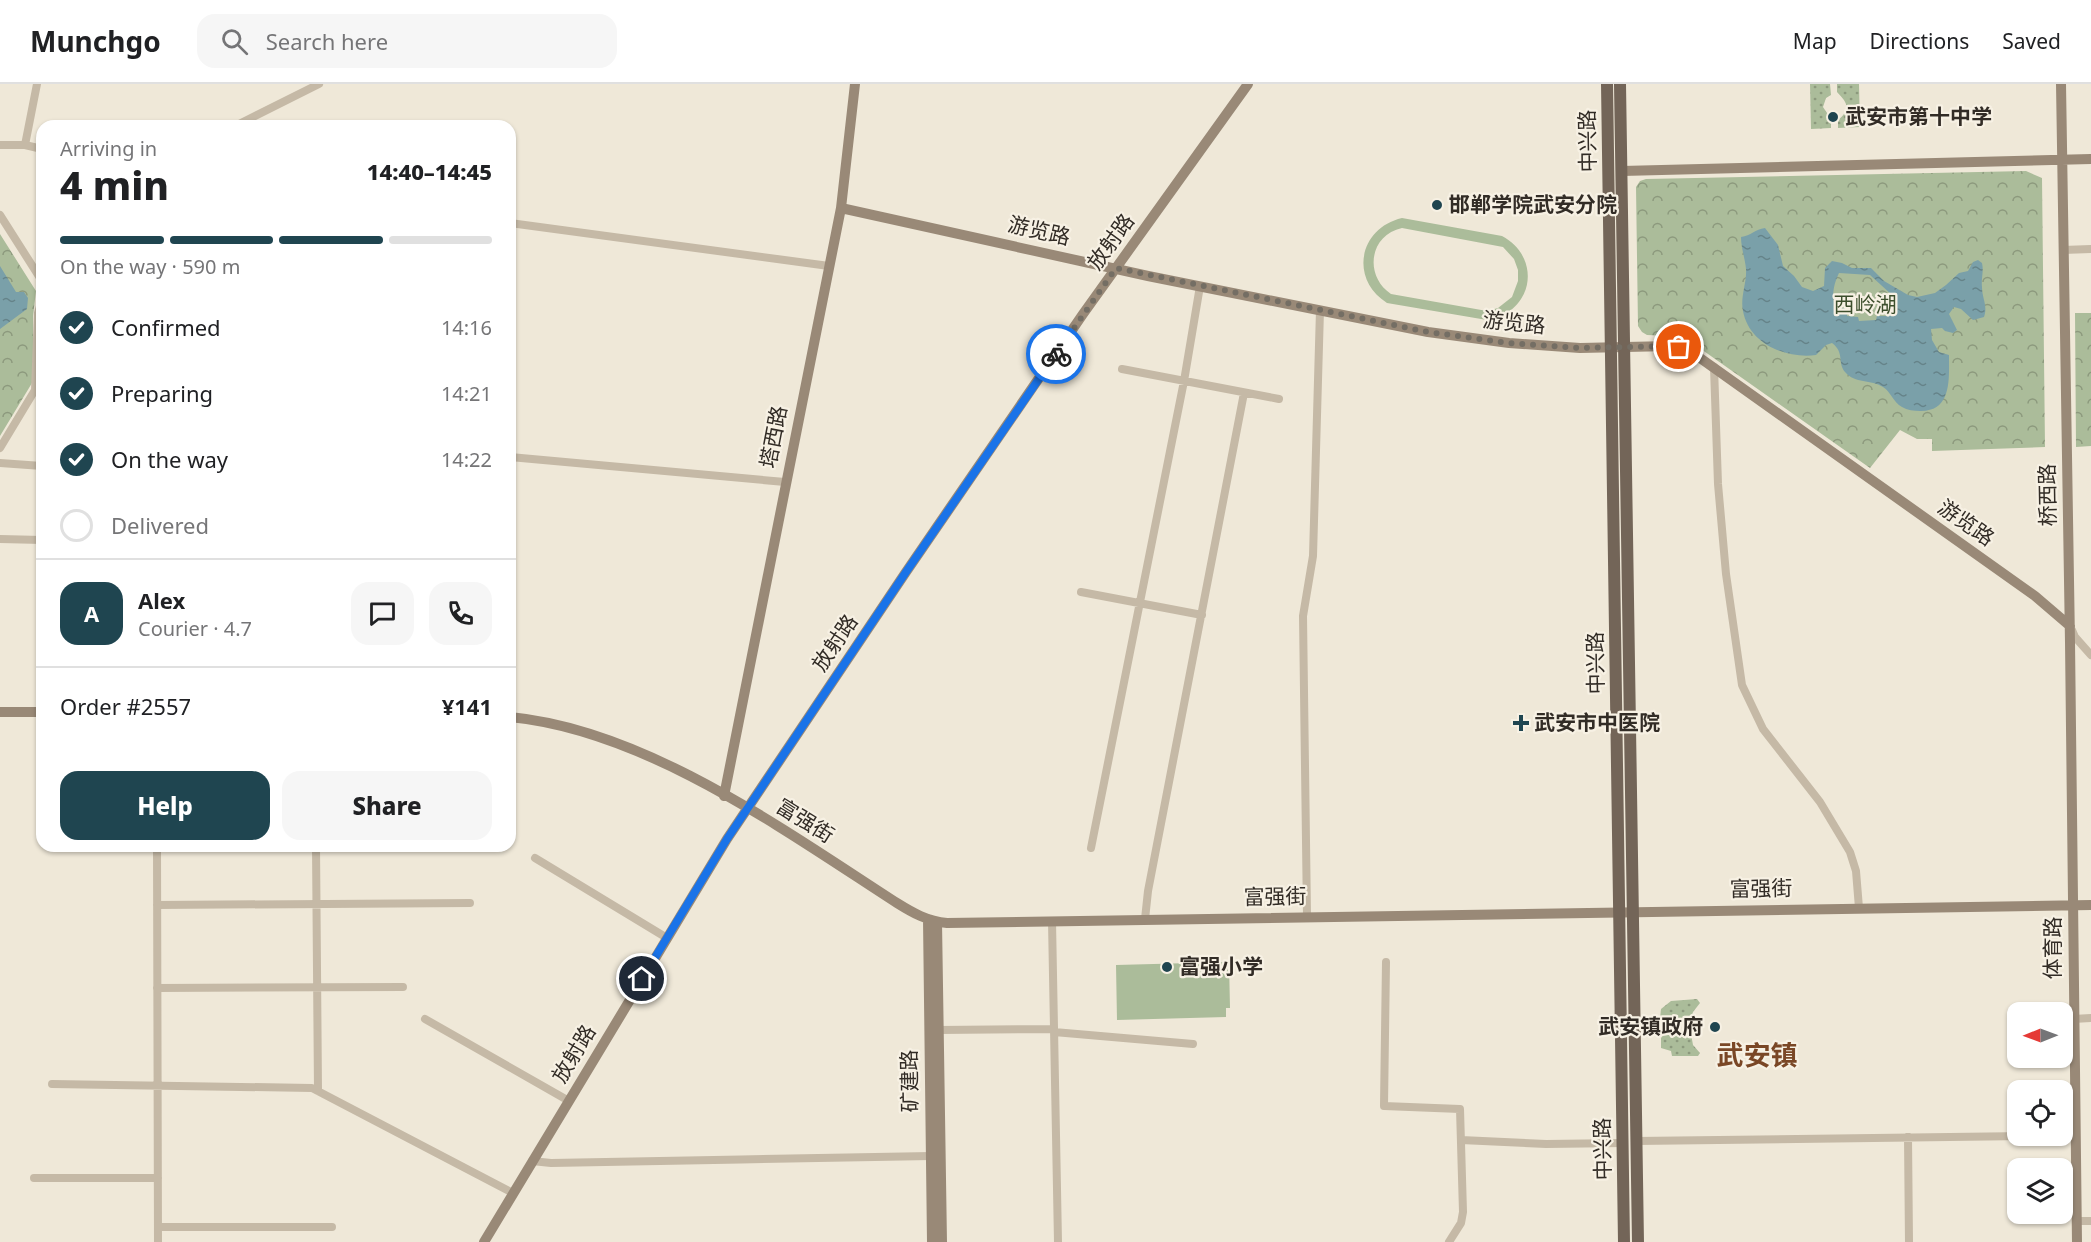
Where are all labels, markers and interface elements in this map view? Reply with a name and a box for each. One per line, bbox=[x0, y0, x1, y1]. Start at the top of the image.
search box bbox=[197, 14, 617, 68]
text: Munchgo bbox=[30, 22, 161, 60]
icon: search bbox=[218, 25, 251, 58]
text: Search here bbox=[266, 26, 388, 56]
text: Map bbox=[1793, 27, 1837, 55]
text: Directions bbox=[1870, 27, 1969, 55]
text: Saved bbox=[2002, 27, 2061, 55]
place label: 武安市第十中学 bbox=[1845, 102, 1992, 130]
street label: 中兴路 bbox=[1572, 109, 1602, 173]
marker: 武安市第十中学 bbox=[1826, 110, 1840, 124]
text: Arriving in bbox=[60, 135, 157, 162]
text: 14:40–14:45 bbox=[367, 156, 492, 186]
text: 4 min bbox=[60, 158, 169, 211]
place label: 邯郸学院武安分院 bbox=[1449, 190, 1617, 218]
marker: 邯郸学院武安分院 bbox=[1430, 198, 1444, 212]
street label: 放射路 bbox=[1080, 208, 1140, 275]
street label: 游览路 bbox=[1005, 209, 1073, 251]
text: On the way · 590 m bbox=[60, 253, 240, 280]
park label: 西岭湖 bbox=[1834, 290, 1897, 318]
street label: 游览路 bbox=[1481, 305, 1547, 339]
icon: check bbox=[60, 311, 93, 344]
text: Confirmed bbox=[111, 312, 221, 342]
text: 14:16 bbox=[441, 314, 492, 341]
pin bbox=[1653, 321, 1704, 372]
courier bbox=[1026, 324, 1086, 384]
icon: bag bbox=[1662, 330, 1695, 363]
icon: bike bbox=[1040, 338, 1073, 371]
icon: check bbox=[60, 377, 93, 410]
text: Preparing bbox=[111, 378, 213, 408]
text: 14:21 bbox=[441, 380, 492, 407]
street label: 塔西路 bbox=[753, 403, 793, 470]
icon: check bbox=[60, 443, 93, 476]
text: On the way bbox=[111, 444, 228, 474]
text: 14:22 bbox=[441, 446, 492, 473]
street label: 桥西路 bbox=[2032, 463, 2062, 527]
street label: 游览路 bbox=[1933, 493, 2000, 552]
text: Delivered bbox=[111, 510, 209, 540]
button: chat bbox=[351, 582, 414, 645]
button: phone bbox=[429, 582, 492, 645]
text: Alex bbox=[138, 585, 185, 615]
text: A bbox=[84, 598, 99, 628]
street label: 放射路 bbox=[805, 608, 863, 676]
text: Courier · 4.7 bbox=[138, 615, 252, 642]
street label: 中兴路 bbox=[1580, 631, 1610, 695]
text: Order #2557 bbox=[60, 691, 191, 721]
text: ¥141 bbox=[442, 691, 492, 721]
place label: 武安市中医院 bbox=[1534, 708, 1660, 736]
marker: 武安市中医院 bbox=[1512, 714, 1530, 732]
button: Help bbox=[60, 771, 270, 840]
button: Share bbox=[282, 771, 492, 840]
street label: 富强街 bbox=[771, 792, 840, 849]
street label: 富强街 bbox=[1729, 873, 1793, 903]
street label: 富强街 bbox=[1243, 881, 1307, 911]
street label: 体育路 bbox=[2038, 917, 2066, 980]
place label: 富强小学 bbox=[1179, 952, 1263, 980]
pin bbox=[616, 953, 667, 1004]
marker: 富强小学 bbox=[1160, 960, 1174, 974]
icon: home bbox=[625, 962, 658, 995]
north arrow bbox=[2007, 1002, 2073, 1068]
map controls bbox=[2007, 1002, 2073, 1224]
place label: 武安镇政府 bbox=[1598, 1012, 1703, 1040]
street label: 放射路 bbox=[545, 1019, 601, 1088]
marker: 武安镇政府 bbox=[1708, 1020, 1722, 1034]
district label: 武安镇 bbox=[1717, 1036, 1798, 1073]
street label: 矿建路 bbox=[894, 1049, 924, 1113]
button: locate bbox=[2007, 1080, 2073, 1146]
street label: 中兴路 bbox=[1587, 1117, 1617, 1181]
button: layers bbox=[2007, 1158, 2073, 1224]

